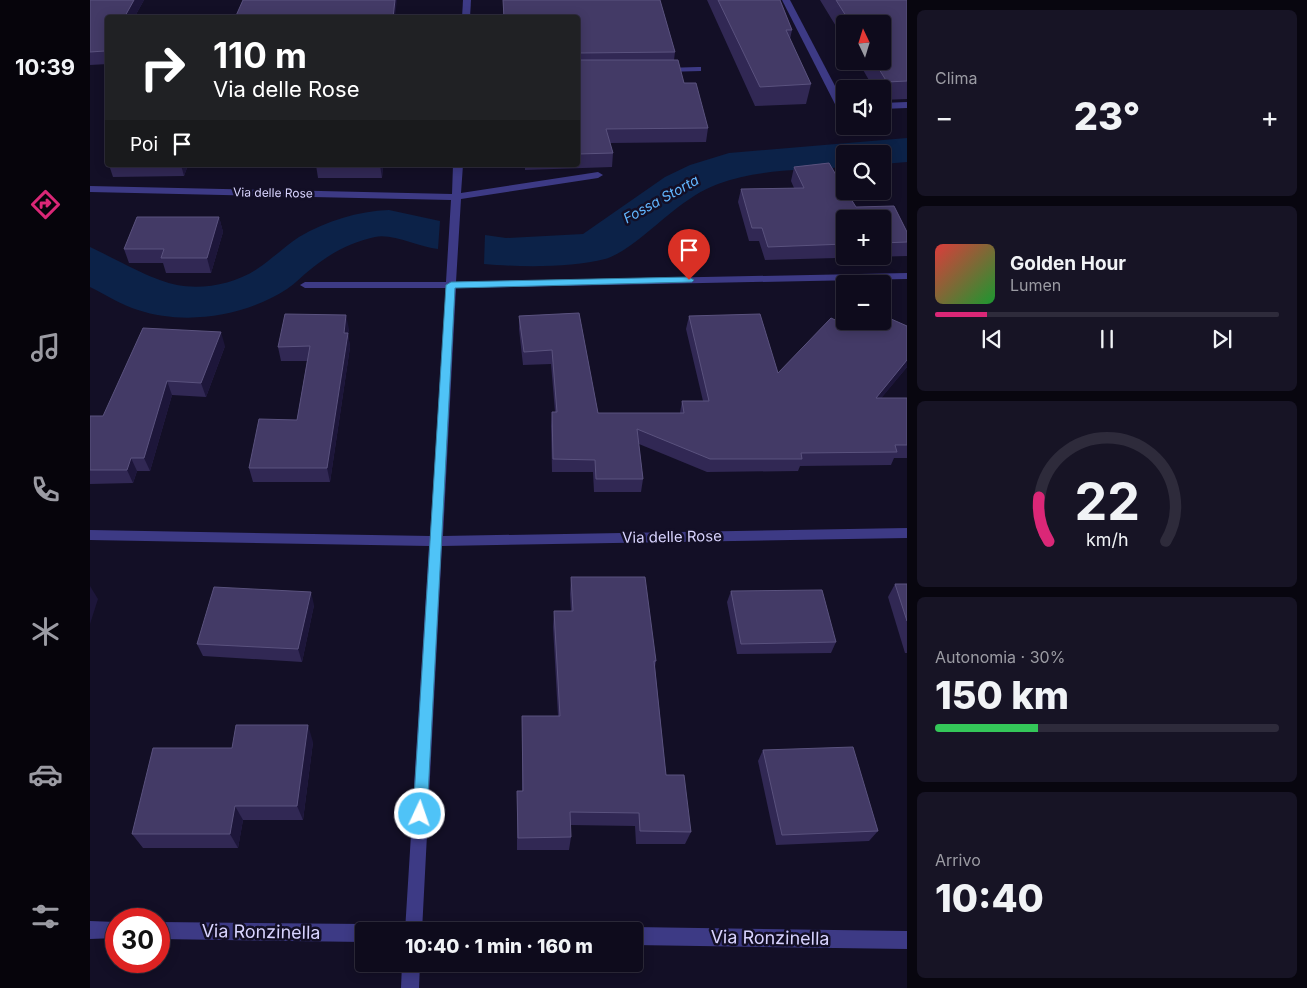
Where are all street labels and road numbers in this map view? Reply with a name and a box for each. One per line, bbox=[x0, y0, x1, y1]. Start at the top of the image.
street label: Via delle Rose bbox=[233, 184, 313, 201]
street label: Via delle Rose bbox=[622, 526, 722, 547]
street label: Via Ronzinella bbox=[201, 920, 321, 943]
street label: Via Ronzinella bbox=[710, 926, 830, 949]

